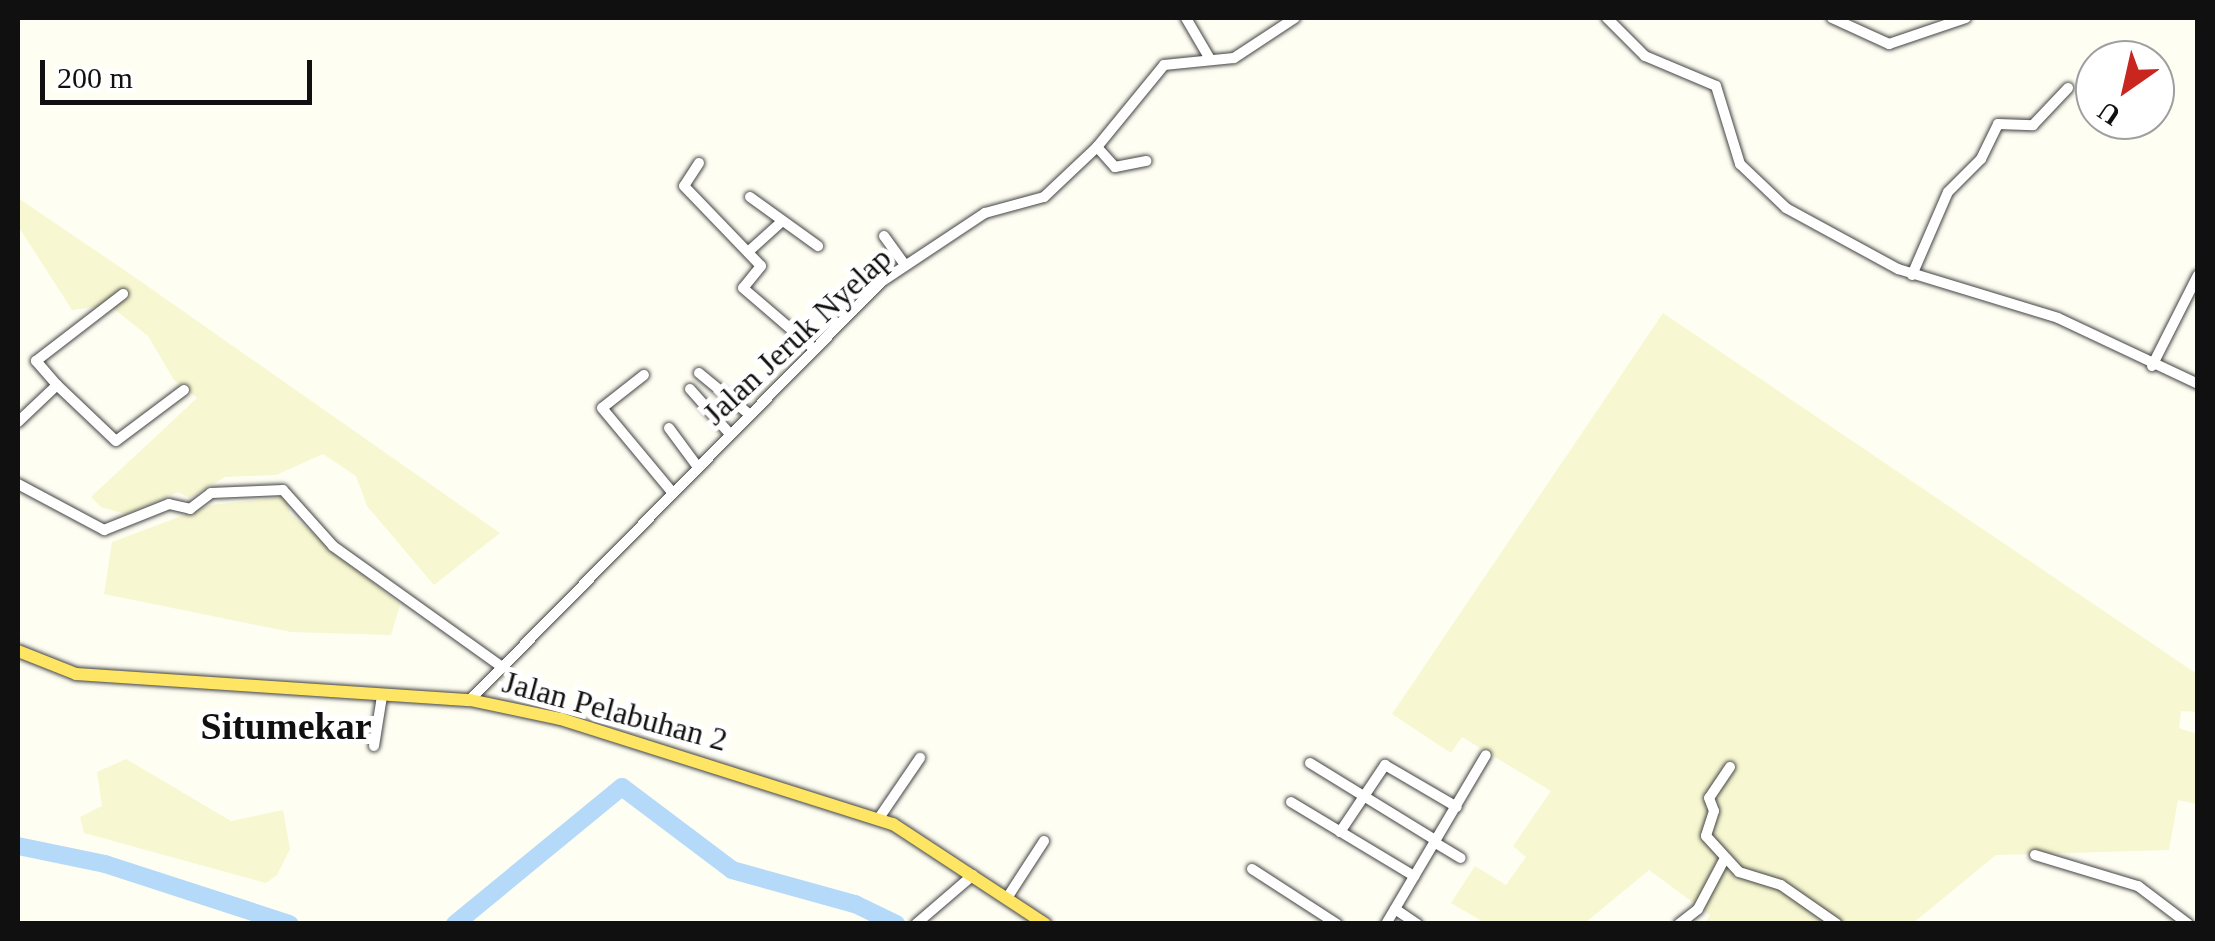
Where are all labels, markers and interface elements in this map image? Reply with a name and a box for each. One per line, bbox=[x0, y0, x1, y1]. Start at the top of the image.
scale bar bbox=[45, 40, 318, 102]
north arrow bbox=[2075, 40, 2175, 140]
text: 200 m bbox=[57, 61, 133, 94]
text: U bbox=[2092, 95, 2126, 132]
street label: Jalan Jeruk Nyelap bbox=[695, 239, 899, 433]
street label: Jalan Pelabuhan 2 bbox=[498, 663, 732, 759]
district label: Situmekar bbox=[201, 704, 372, 750]

